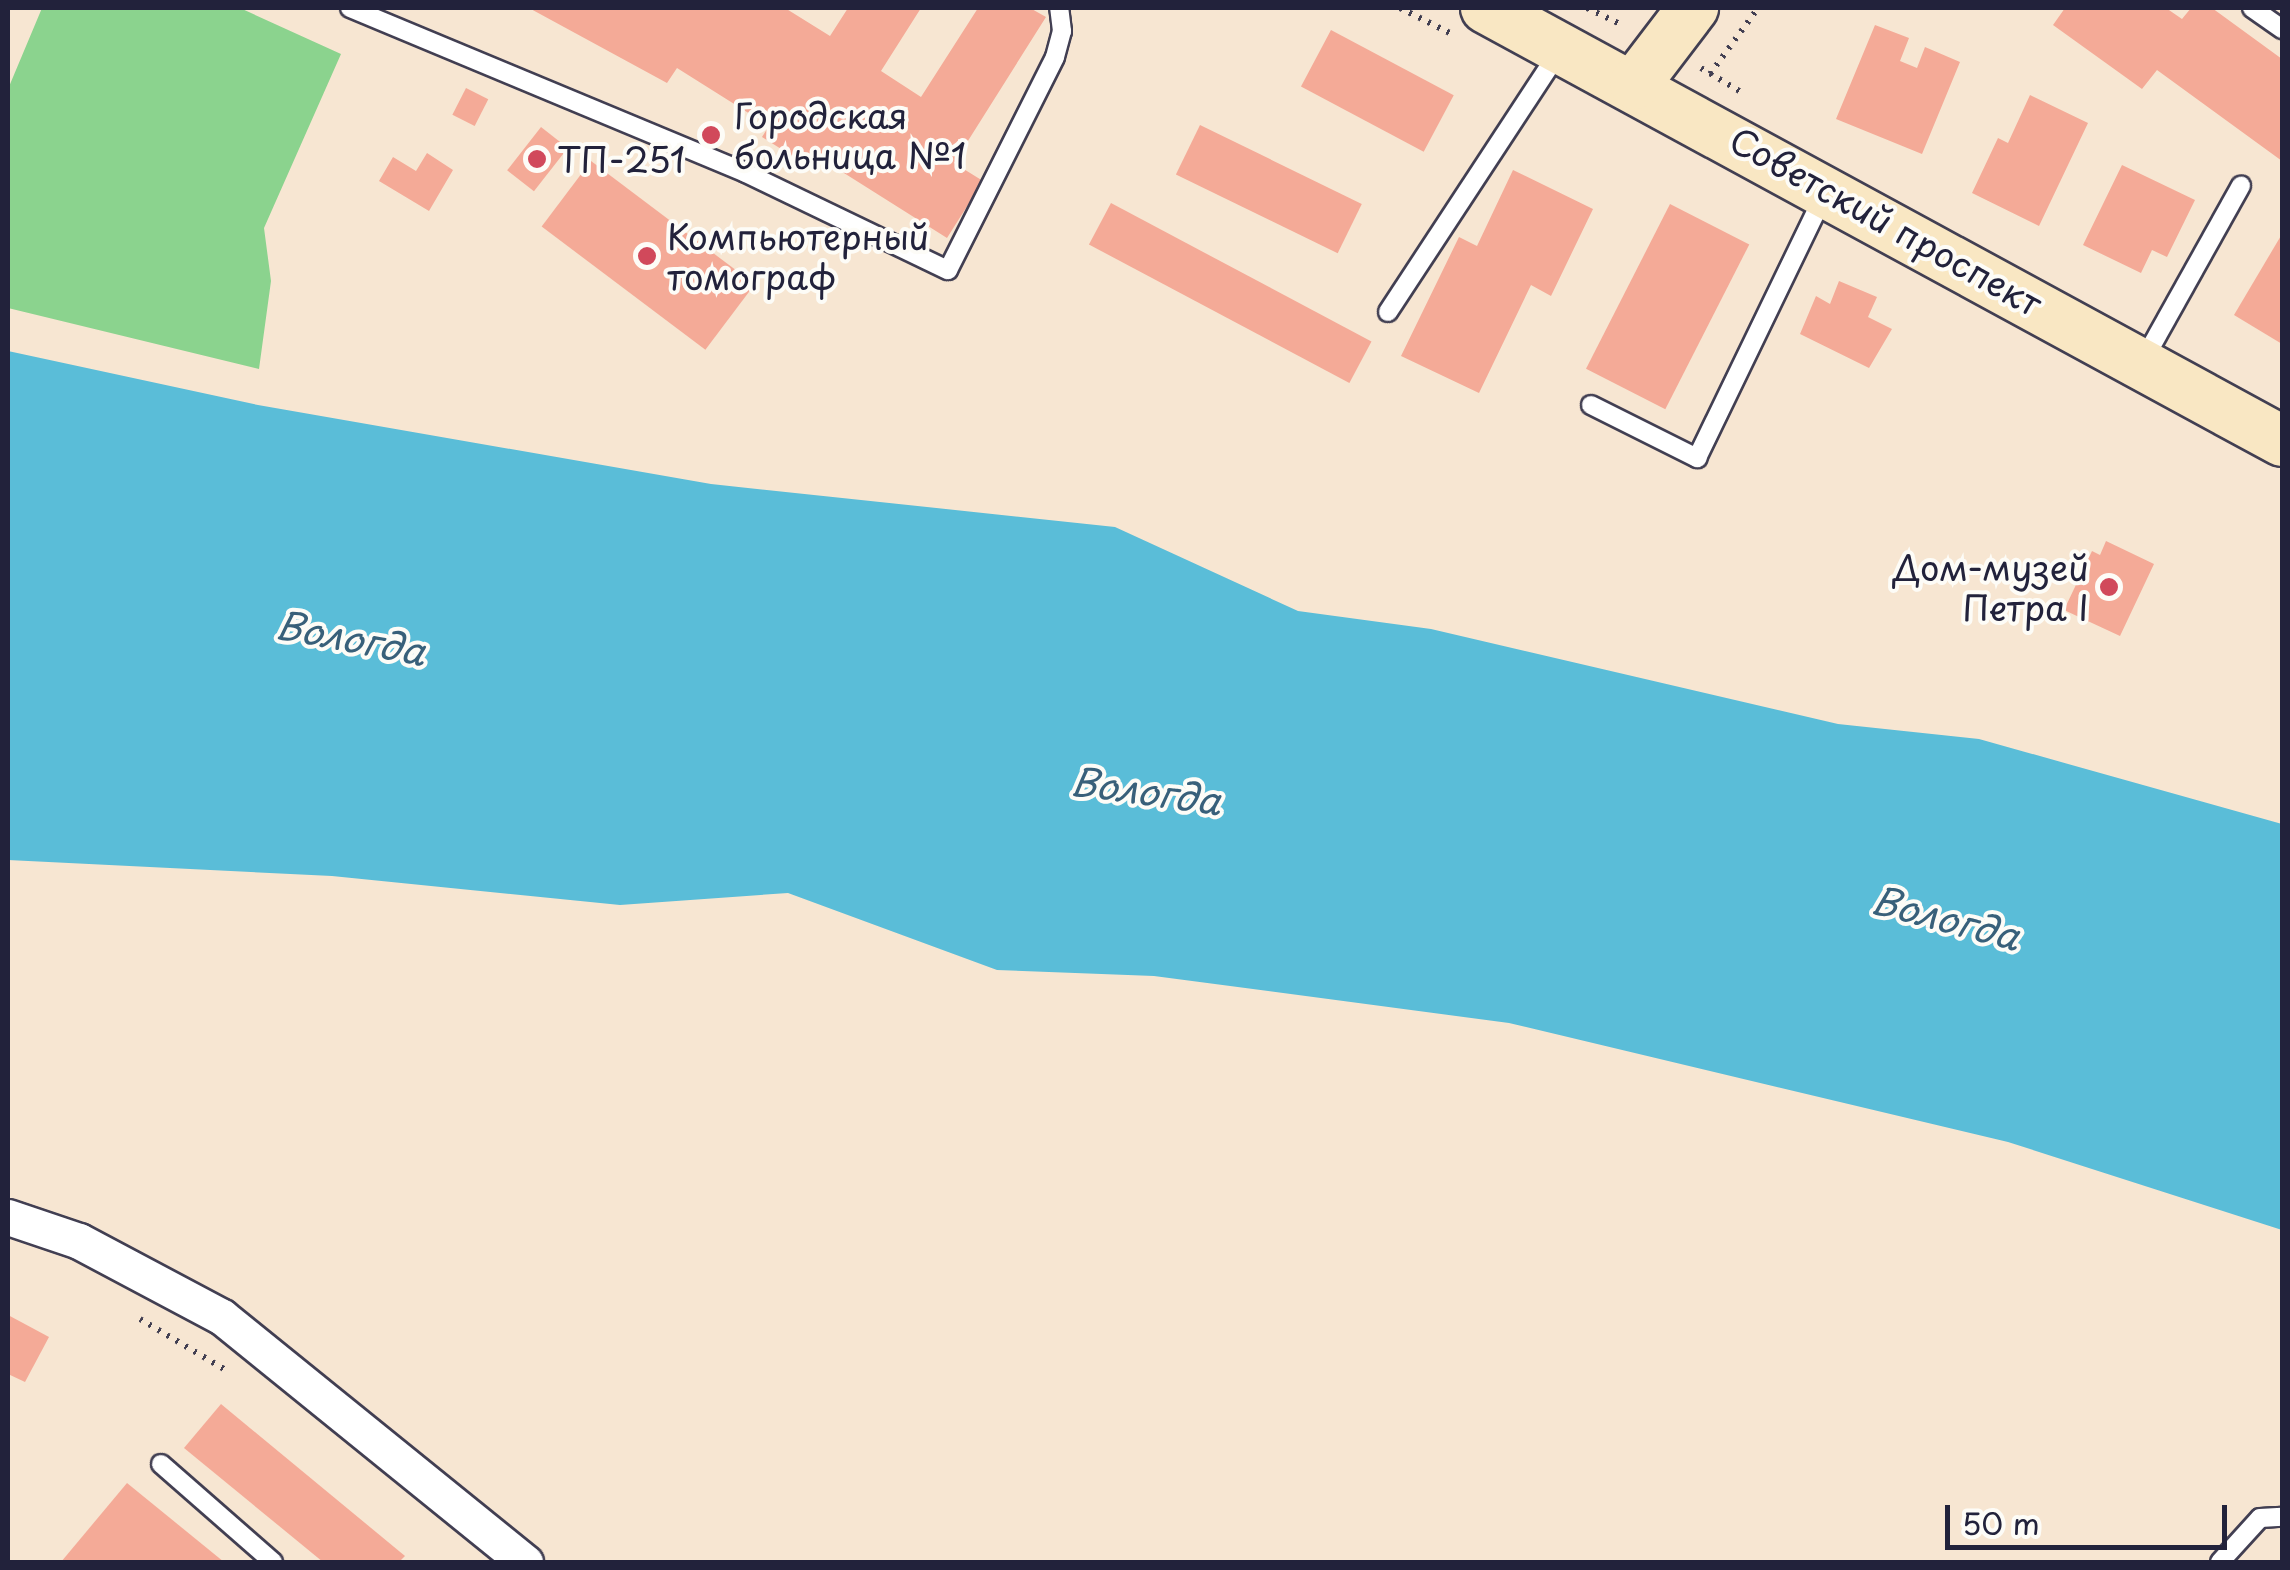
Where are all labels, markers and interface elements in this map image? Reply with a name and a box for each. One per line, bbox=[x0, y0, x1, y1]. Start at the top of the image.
place label: Городская больница №1 bbox=[734, 94, 968, 176]
street label: Советский проспект bbox=[1723, 118, 2049, 324]
marker: Городская больница №1 bbox=[698, 122, 724, 148]
place label: ТП-251 bbox=[557, 138, 686, 180]
marker: ТП-251 bbox=[526, 148, 548, 170]
place label: Компьютерный томограф bbox=[667, 215, 929, 297]
marker: Компьютерный томограф bbox=[636, 245, 658, 267]
place label: Дом-музей Петра I bbox=[1893, 546, 2089, 628]
marker: Дом-музей Петра I bbox=[2098, 576, 2120, 598]
water label: Вологда bbox=[273, 600, 429, 674]
water label: Вологда bbox=[1068, 757, 1224, 823]
water label: Вологда bbox=[1867, 875, 2025, 959]
scale bar bbox=[1950, 1485, 2232, 1547]
text: 50 m bbox=[1962, 1500, 2040, 1545]

